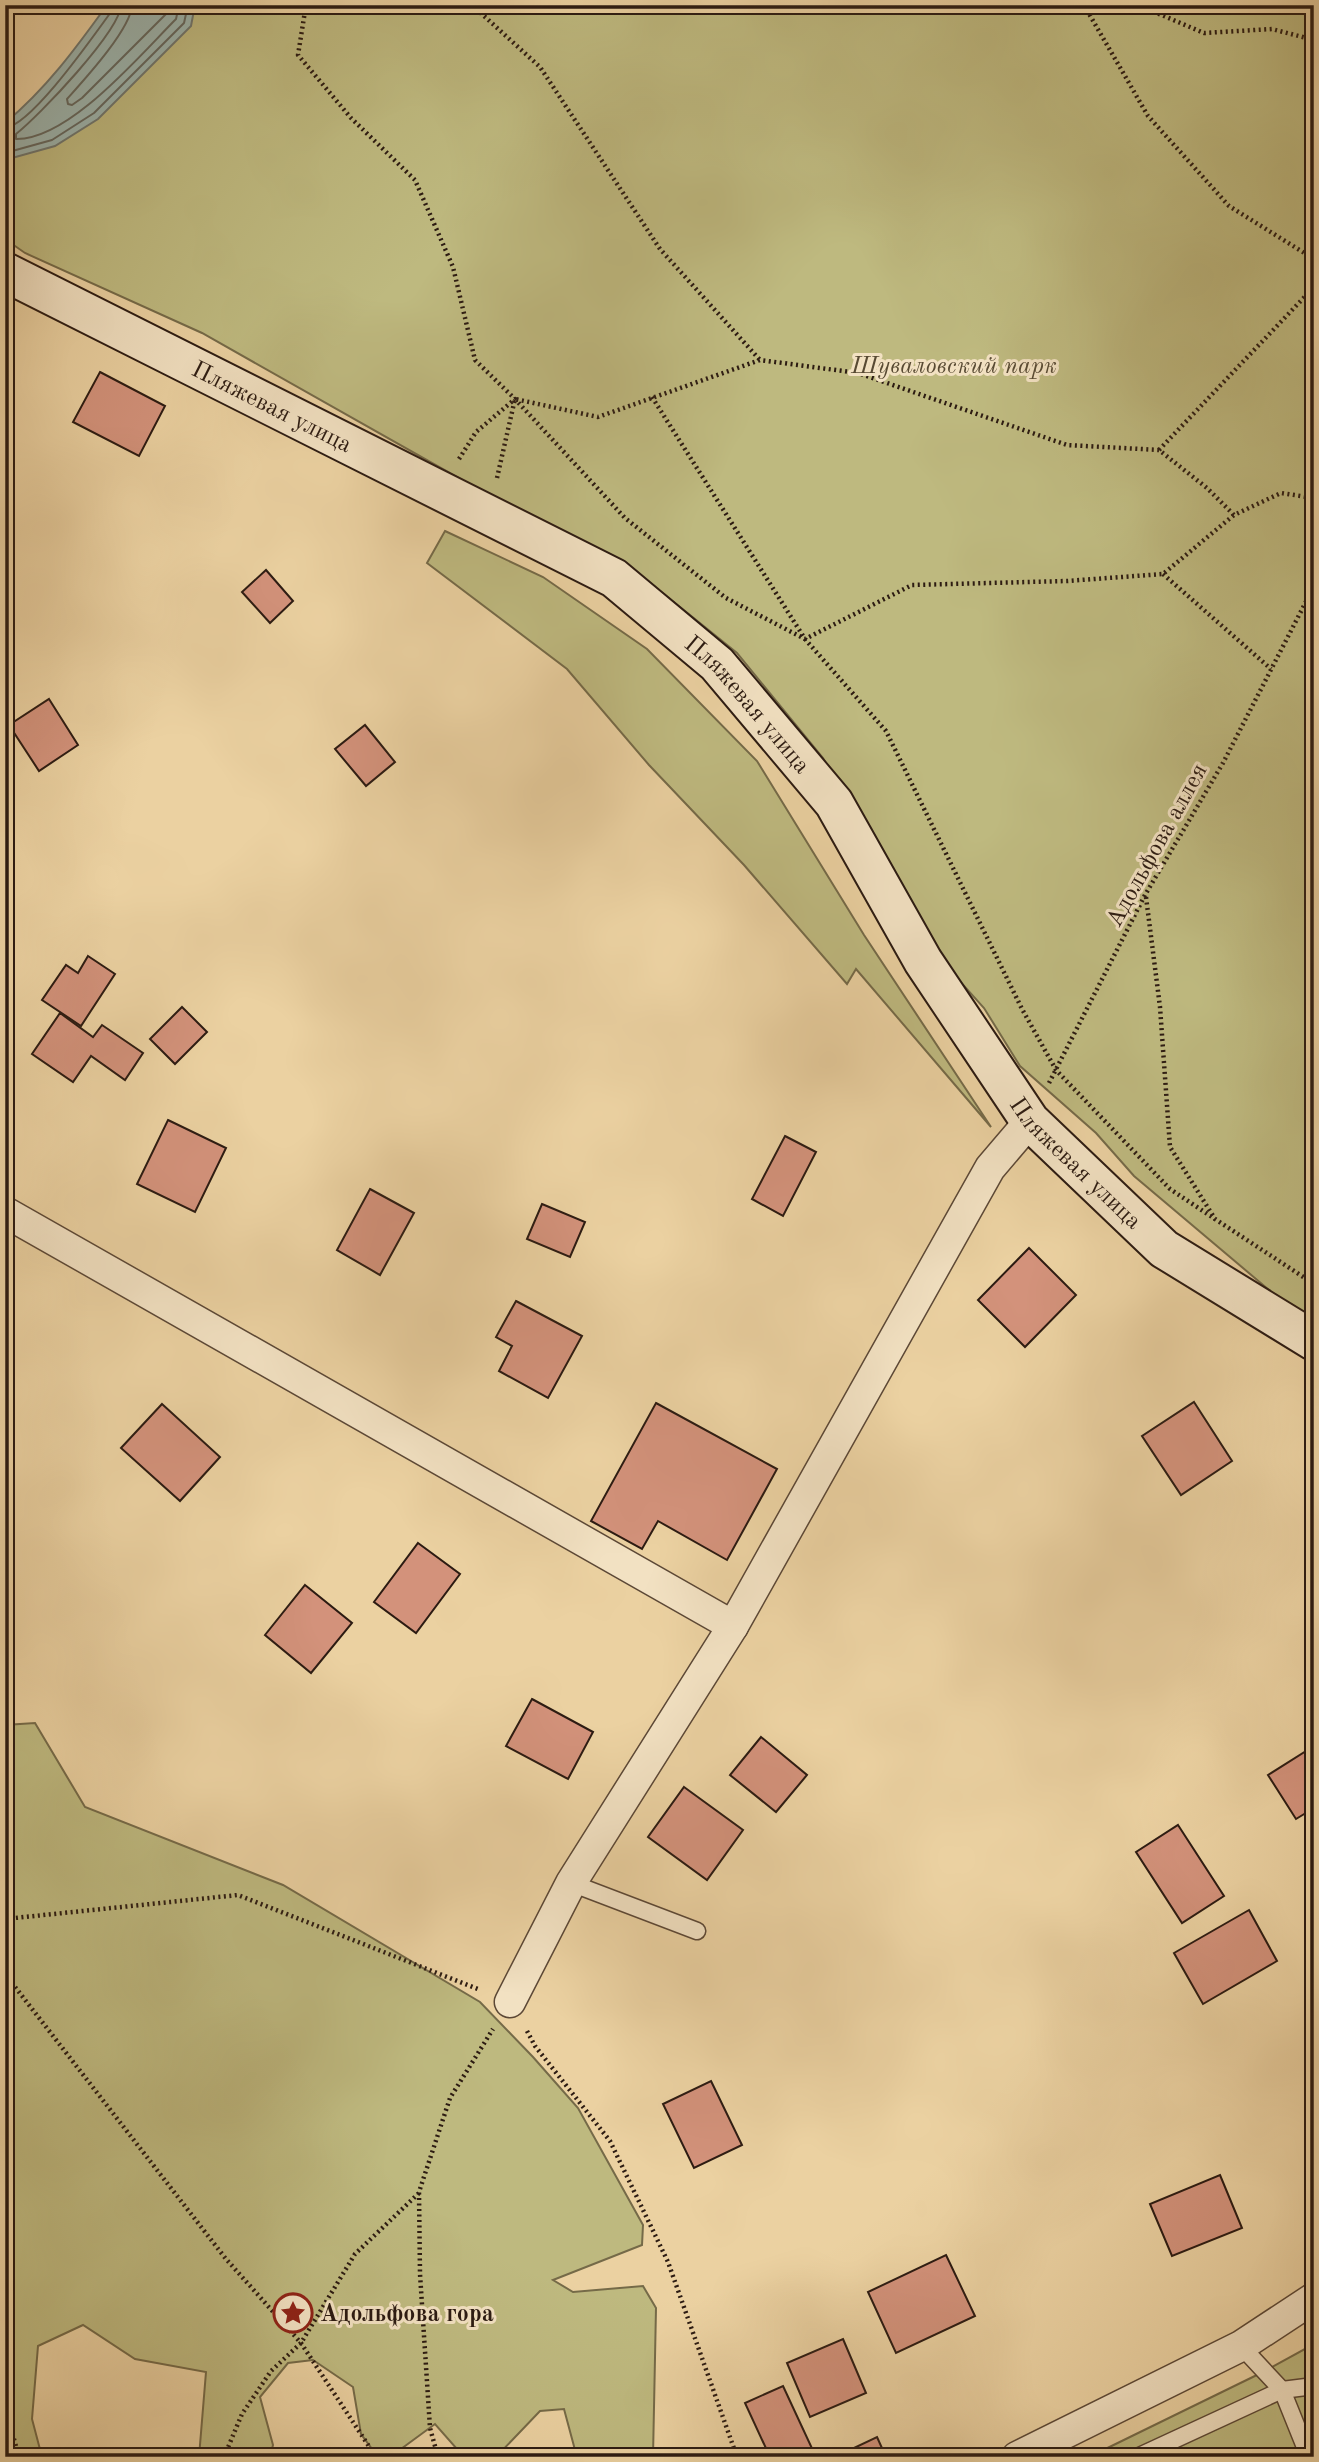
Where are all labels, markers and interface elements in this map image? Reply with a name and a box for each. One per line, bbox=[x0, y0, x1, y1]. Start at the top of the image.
park label: Шуваловский парк bbox=[850, 355, 1057, 379]
street label: Пляжевая улица bbox=[187, 358, 355, 458]
street label: Пляжевая улица bbox=[679, 632, 814, 779]
street label: Адольфова аллея bbox=[1103, 760, 1213, 932]
street label: Пляжевая улица bbox=[1004, 1094, 1145, 1235]
place icon: Адольфова гора bbox=[272, 2292, 314, 2334]
place label: Адольфова гора bbox=[320, 2303, 494, 2327]

